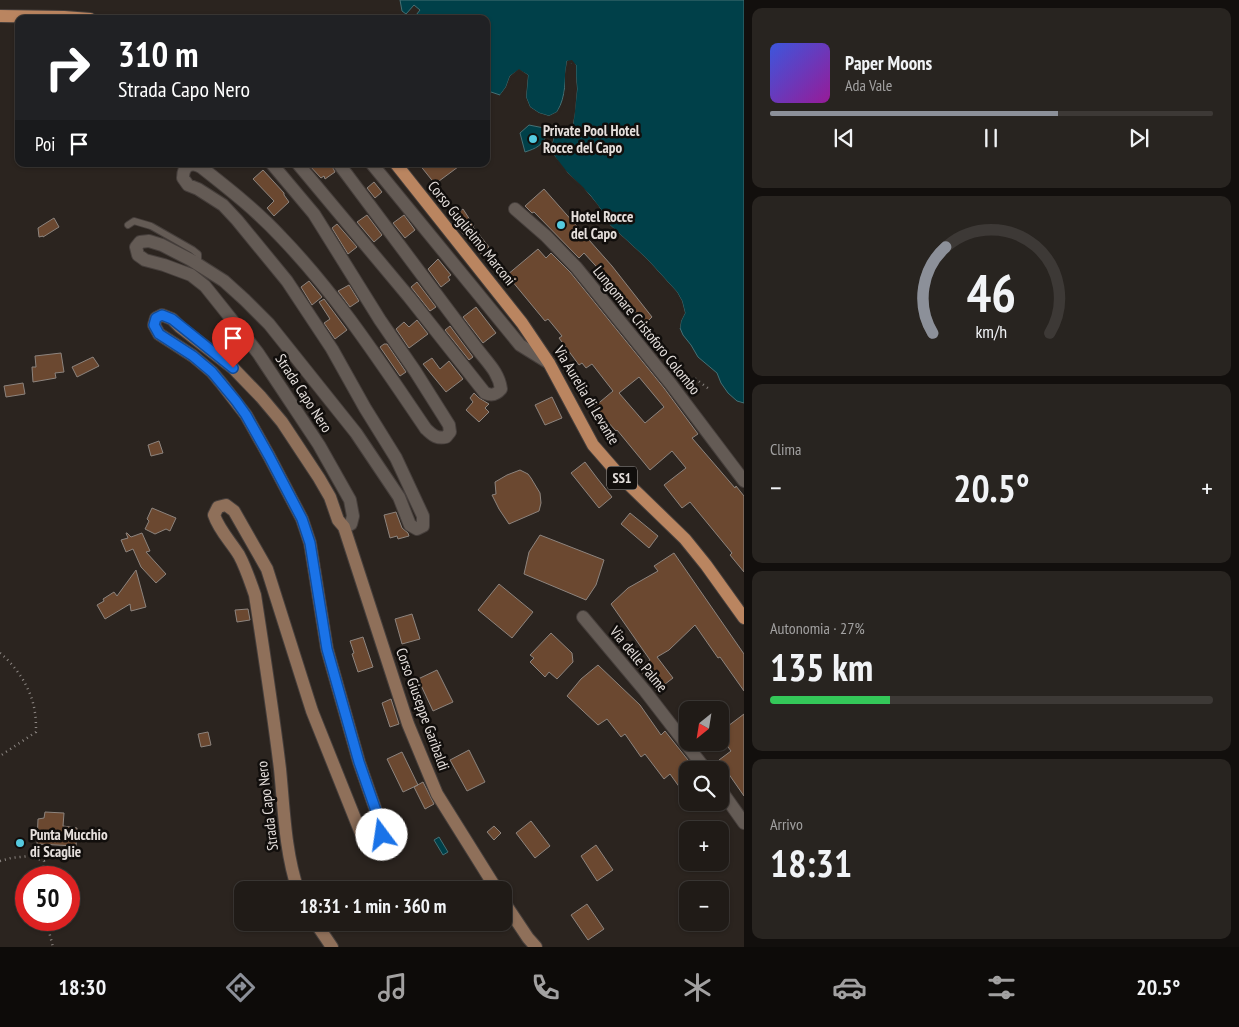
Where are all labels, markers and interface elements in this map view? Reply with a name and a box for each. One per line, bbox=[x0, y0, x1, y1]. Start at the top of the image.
text: 310 m bbox=[118, 31, 199, 77]
icon: right bbox=[35, 35, 100, 100]
text: Paper Moons bbox=[845, 51, 932, 75]
text: Strada Capo Nero bbox=[118, 75, 250, 103]
text: Ada Vale bbox=[845, 75, 892, 95]
place label: Private Pool Hotel Rocce del Capo bbox=[543, 121, 640, 157]
icon: previous bbox=[830, 124, 858, 152]
icon: pause bbox=[977, 124, 1005, 152]
icon: next bbox=[1125, 124, 1153, 152]
icon: arrive bbox=[65, 130, 93, 158]
text: Poi bbox=[35, 132, 55, 156]
marker: Private Pool Hotel Rocce del Capo bbox=[527, 133, 539, 145]
street label: Corso Guglielmo Marconi bbox=[424, 177, 520, 289]
place label: Hotel Rocce del Capo bbox=[571, 207, 633, 243]
marker: Hotel Rocce del Capo bbox=[555, 219, 567, 231]
text: 46 bbox=[967, 259, 1016, 326]
street label: Lungomare Cristoforo Colombo bbox=[589, 262, 705, 398]
pin bbox=[212, 317, 254, 368]
text: km/h bbox=[976, 320, 1007, 343]
icon: arrive bbox=[219, 324, 247, 352]
street label: Via Aurelia di Levante bbox=[550, 341, 624, 448]
street label: Strada Capo Nero bbox=[272, 350, 336, 436]
text: Clima bbox=[770, 439, 801, 459]
text: 20.5° bbox=[953, 463, 1030, 512]
road number: SS1 bbox=[607, 466, 637, 489]
text: − bbox=[770, 469, 782, 506]
text: + bbox=[1201, 469, 1213, 506]
text: Autonomia · 27% bbox=[770, 618, 865, 638]
street label: Via delle Palme bbox=[605, 621, 672, 696]
text: 135 km bbox=[770, 642, 873, 691]
street label: Corso Giuseppe Garibaldi bbox=[392, 645, 454, 773]
north arrow bbox=[679, 701, 729, 751]
map controls bbox=[679, 701, 729, 931]
street label: Strada Capo Nero bbox=[252, 760, 282, 852]
button: search bbox=[679, 761, 729, 811]
position arrow bbox=[355, 808, 407, 860]
text: Arrivo bbox=[770, 814, 803, 834]
button: + bbox=[679, 821, 729, 871]
place label: Punta Mucchio di Scaglie bbox=[30, 825, 108, 861]
marker: Punta Mucchio di Scaglie bbox=[14, 837, 26, 849]
text: 18:31 bbox=[770, 838, 852, 887]
speed limit sign: 50 bbox=[15, 866, 80, 931]
button: − bbox=[679, 881, 729, 931]
text: 18:31 · 1 min · 360 m bbox=[300, 894, 446, 918]
icon: directions bbox=[223, 970, 258, 1005]
icon: music bbox=[375, 970, 410, 1005]
icon: phone bbox=[528, 970, 563, 1005]
icon: climate bbox=[680, 970, 715, 1005]
icon: car bbox=[832, 970, 867, 1005]
icon: filters bbox=[984, 970, 1019, 1005]
text: 18:30 bbox=[59, 973, 106, 1001]
text: 20.5° bbox=[1136, 973, 1180, 1001]

